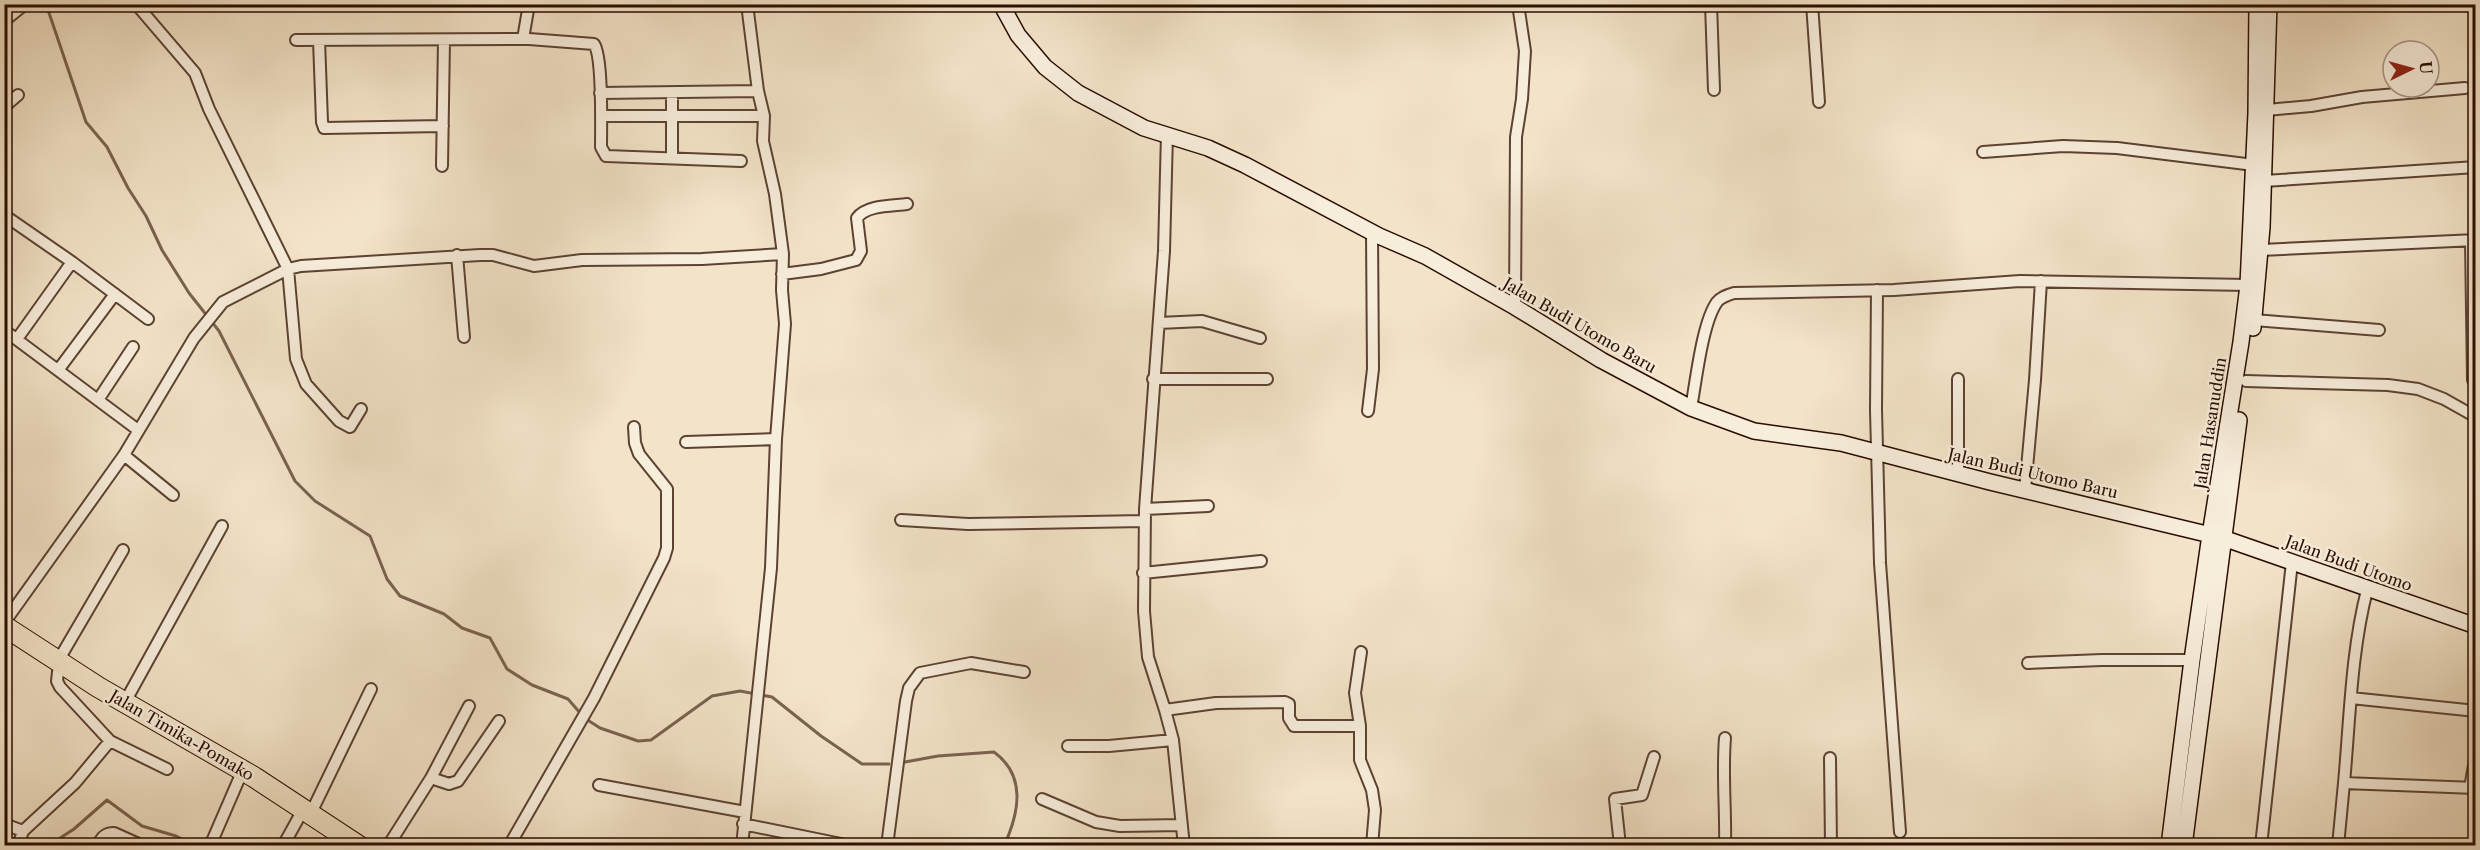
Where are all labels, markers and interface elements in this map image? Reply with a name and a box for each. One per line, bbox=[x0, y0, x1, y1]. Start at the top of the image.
north arrow bbox=[2381, 39, 2441, 99]
text: U bbox=[2415, 60, 2436, 75]
street label: Jalan Budi Utomo Baru bbox=[1497, 271, 1660, 377]
street label: Jalan Hasanuddin bbox=[2189, 356, 2230, 493]
street label: Jalan Budi Utomo Baru bbox=[1943, 443, 2120, 502]
street label: Jalan Budi Utomo bbox=[2280, 530, 2415, 595]
street label: Jalan Timika-Pomako bbox=[104, 684, 258, 785]

